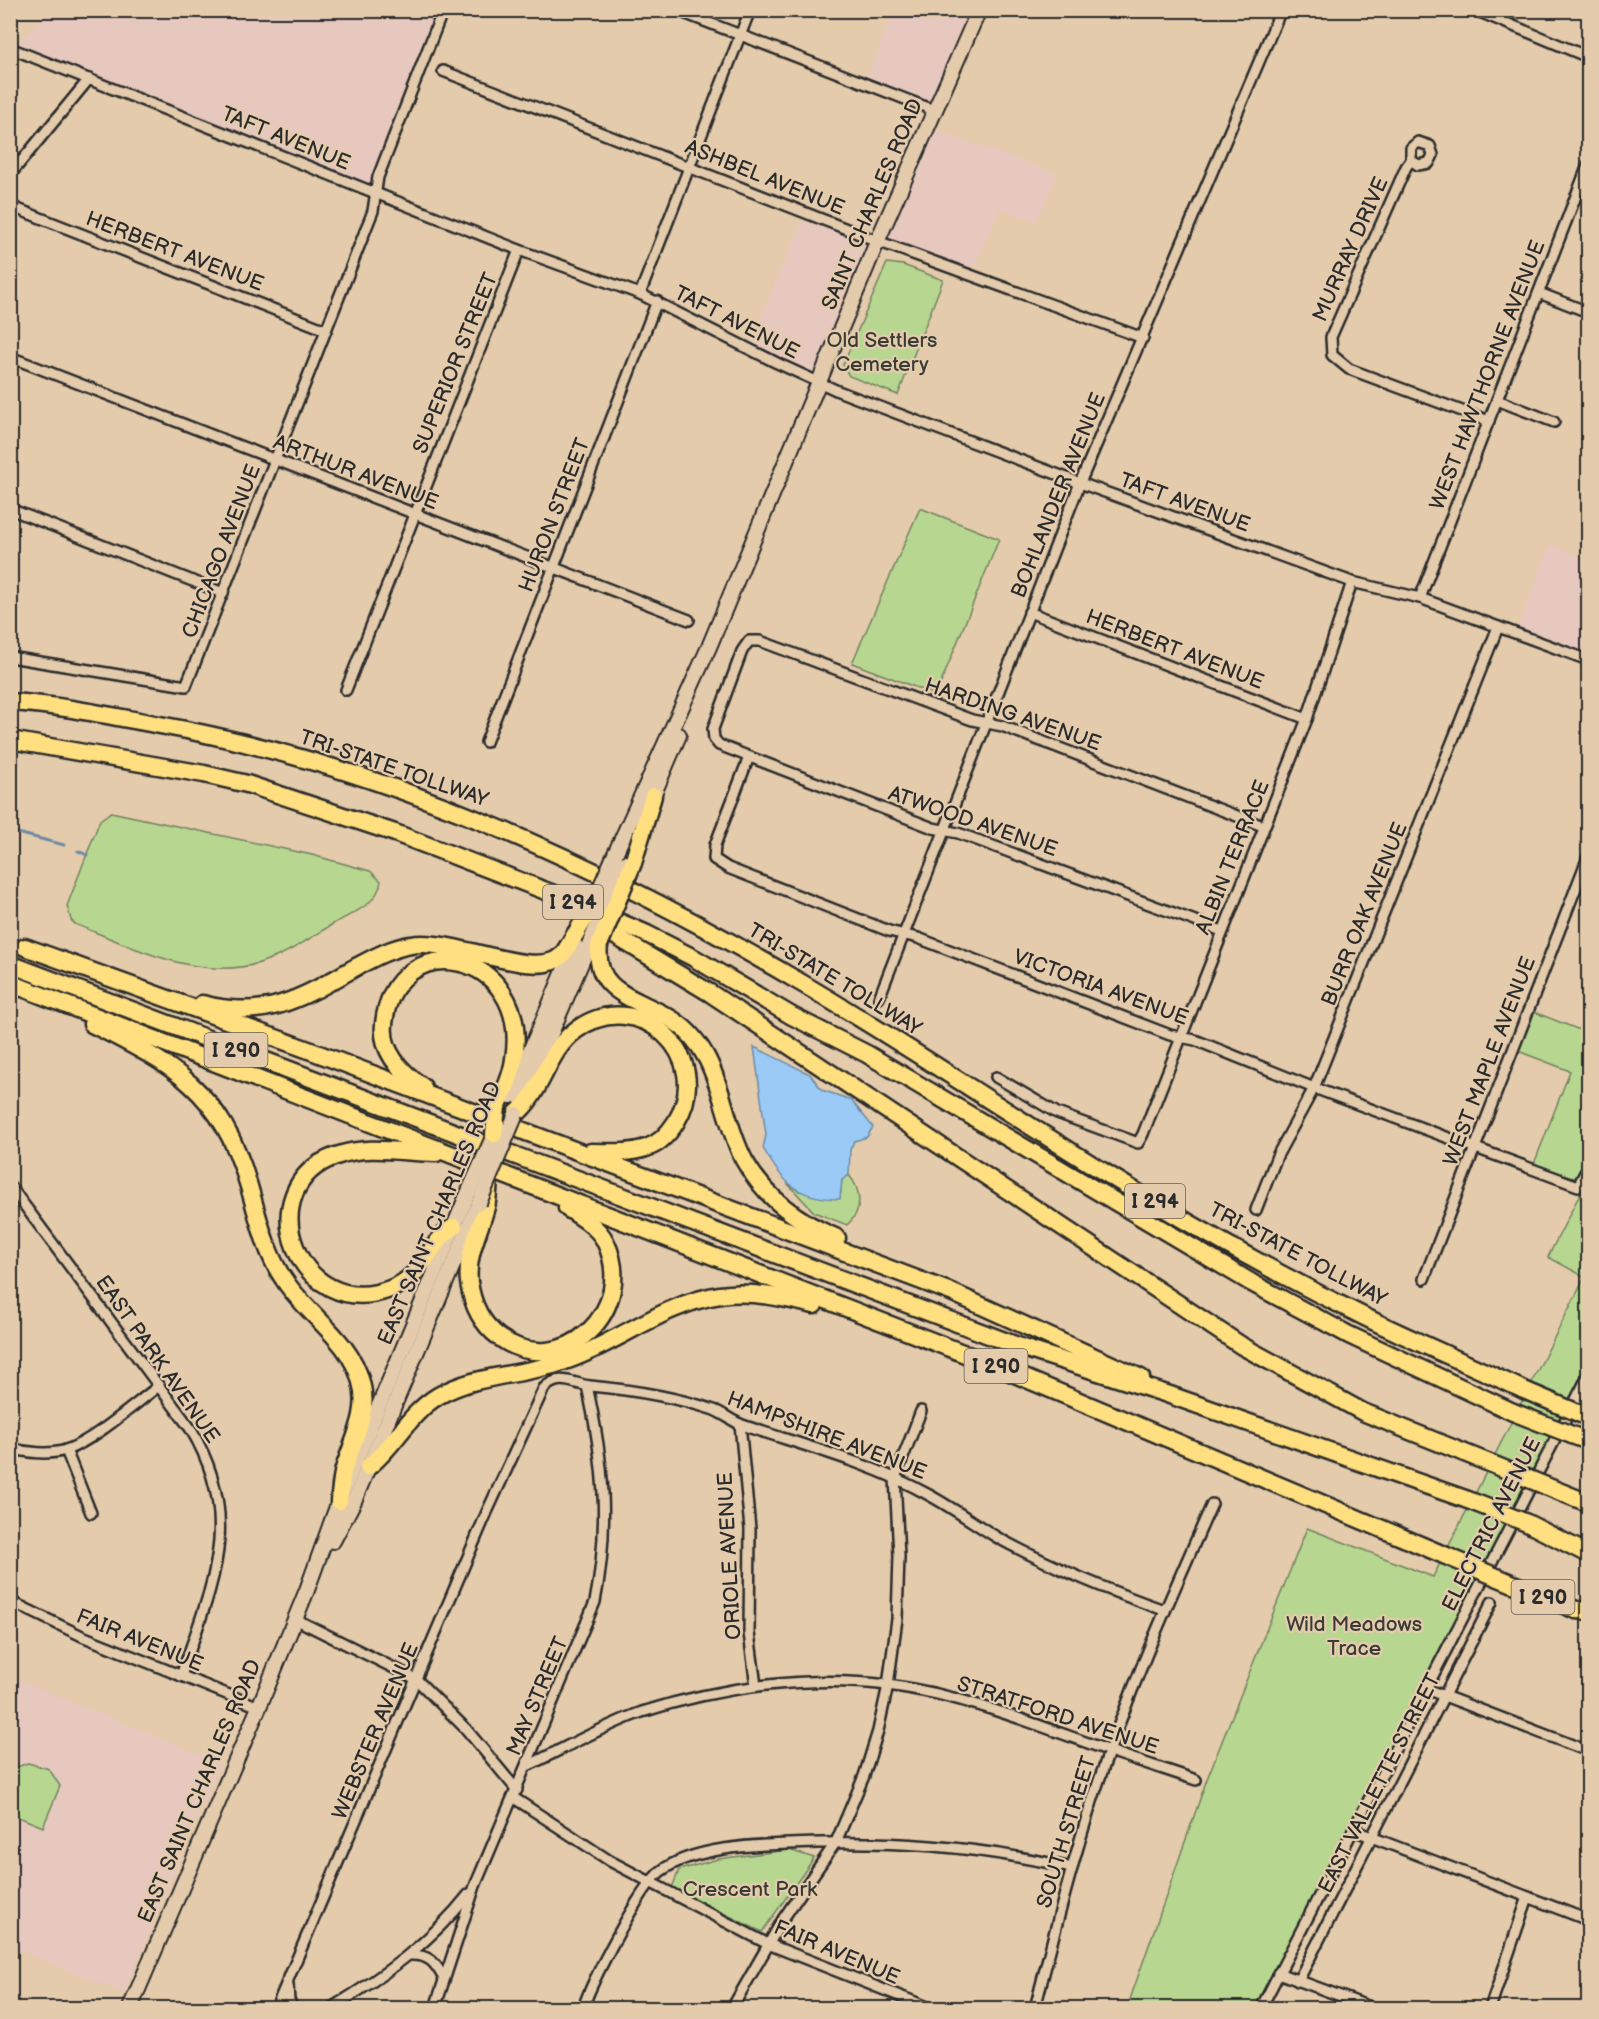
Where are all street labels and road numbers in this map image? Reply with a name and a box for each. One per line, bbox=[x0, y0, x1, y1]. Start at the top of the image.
street label: SAINT CHARLES ROAD bbox=[817, 95, 928, 314]
street label: TAFT AVENUE bbox=[218, 101, 354, 176]
street label: ASHBEL AVENUE bbox=[681, 134, 848, 221]
street label: MURRAY DRIVE bbox=[1307, 173, 1394, 325]
street label: HERBERT AVENUE bbox=[82, 206, 267, 297]
street label: WEST HAWTHORNE AVENUE bbox=[1424, 237, 1551, 513]
street label: SUPERIOR STREET bbox=[408, 269, 503, 457]
street label: TAFT AVENUE bbox=[670, 280, 803, 365]
street label: BOHLANDER AVENUE bbox=[1006, 389, 1111, 601]
street label: ARTHUR AVENUE bbox=[270, 430, 442, 515]
street label: HURON STREET bbox=[514, 434, 595, 596]
street label: CHICAGO AVENUE bbox=[177, 461, 266, 642]
street label: TAFT AVENUE bbox=[1116, 467, 1253, 538]
street label: HERBERT AVENUE bbox=[1082, 604, 1267, 695]
street label: HARDING AVENUE bbox=[921, 673, 1104, 756]
street label: TRI-STATE TOLLWAY bbox=[296, 724, 492, 813]
street label: ALBIN TERRACE bbox=[1190, 776, 1275, 938]
street label: ATWOOD AVENUE bbox=[885, 781, 1061, 862]
street label: BURR OAK AVENUE bbox=[1316, 819, 1413, 1010]
road number: I 294 bbox=[543, 885, 603, 919]
street label: TRI-STATE TOLLWAY bbox=[744, 918, 927, 1041]
street label: VICTORIA AVENUE bbox=[1010, 944, 1192, 1031]
street label: WEST MAPLE AVENUE bbox=[1438, 953, 1541, 1169]
road number: I 290 bbox=[204, 1033, 268, 1067]
street label: EAST SAINT CHARLES ROAD bbox=[373, 1078, 506, 1349]
road number: I 294 bbox=[1125, 1184, 1185, 1218]
street label: TRI-STATE TOLLWAY bbox=[1205, 1197, 1392, 1312]
street label: EAST PARK AVENUE bbox=[90, 1271, 225, 1448]
road number: I 290 bbox=[964, 1349, 1028, 1383]
street label: HAMPSHIRE AVENUE bbox=[724, 1386, 930, 1485]
street label: ELECTRIC AVENUE bbox=[1437, 1433, 1546, 1615]
street label: ORIOLE AVENUE bbox=[713, 1471, 746, 1640]
road number: I 290 bbox=[1512, 1580, 1574, 1614]
street label: FAIR AVENUE bbox=[73, 1604, 207, 1677]
street label: MAY STREET bbox=[501, 1633, 574, 1759]
street label: WEBSTER AVENUE bbox=[327, 1639, 424, 1823]
street label: EAST SAINT CHARLES ROAD bbox=[133, 1656, 266, 1927]
street label: EAST VALLETTE STREET bbox=[1313, 1669, 1446, 1897]
street label: STRATFORD AVENUE bbox=[954, 1671, 1162, 1760]
street label: SOUTH STREET bbox=[1032, 1753, 1102, 1911]
street label: FAIR AVENUE bbox=[770, 1915, 904, 1990]

